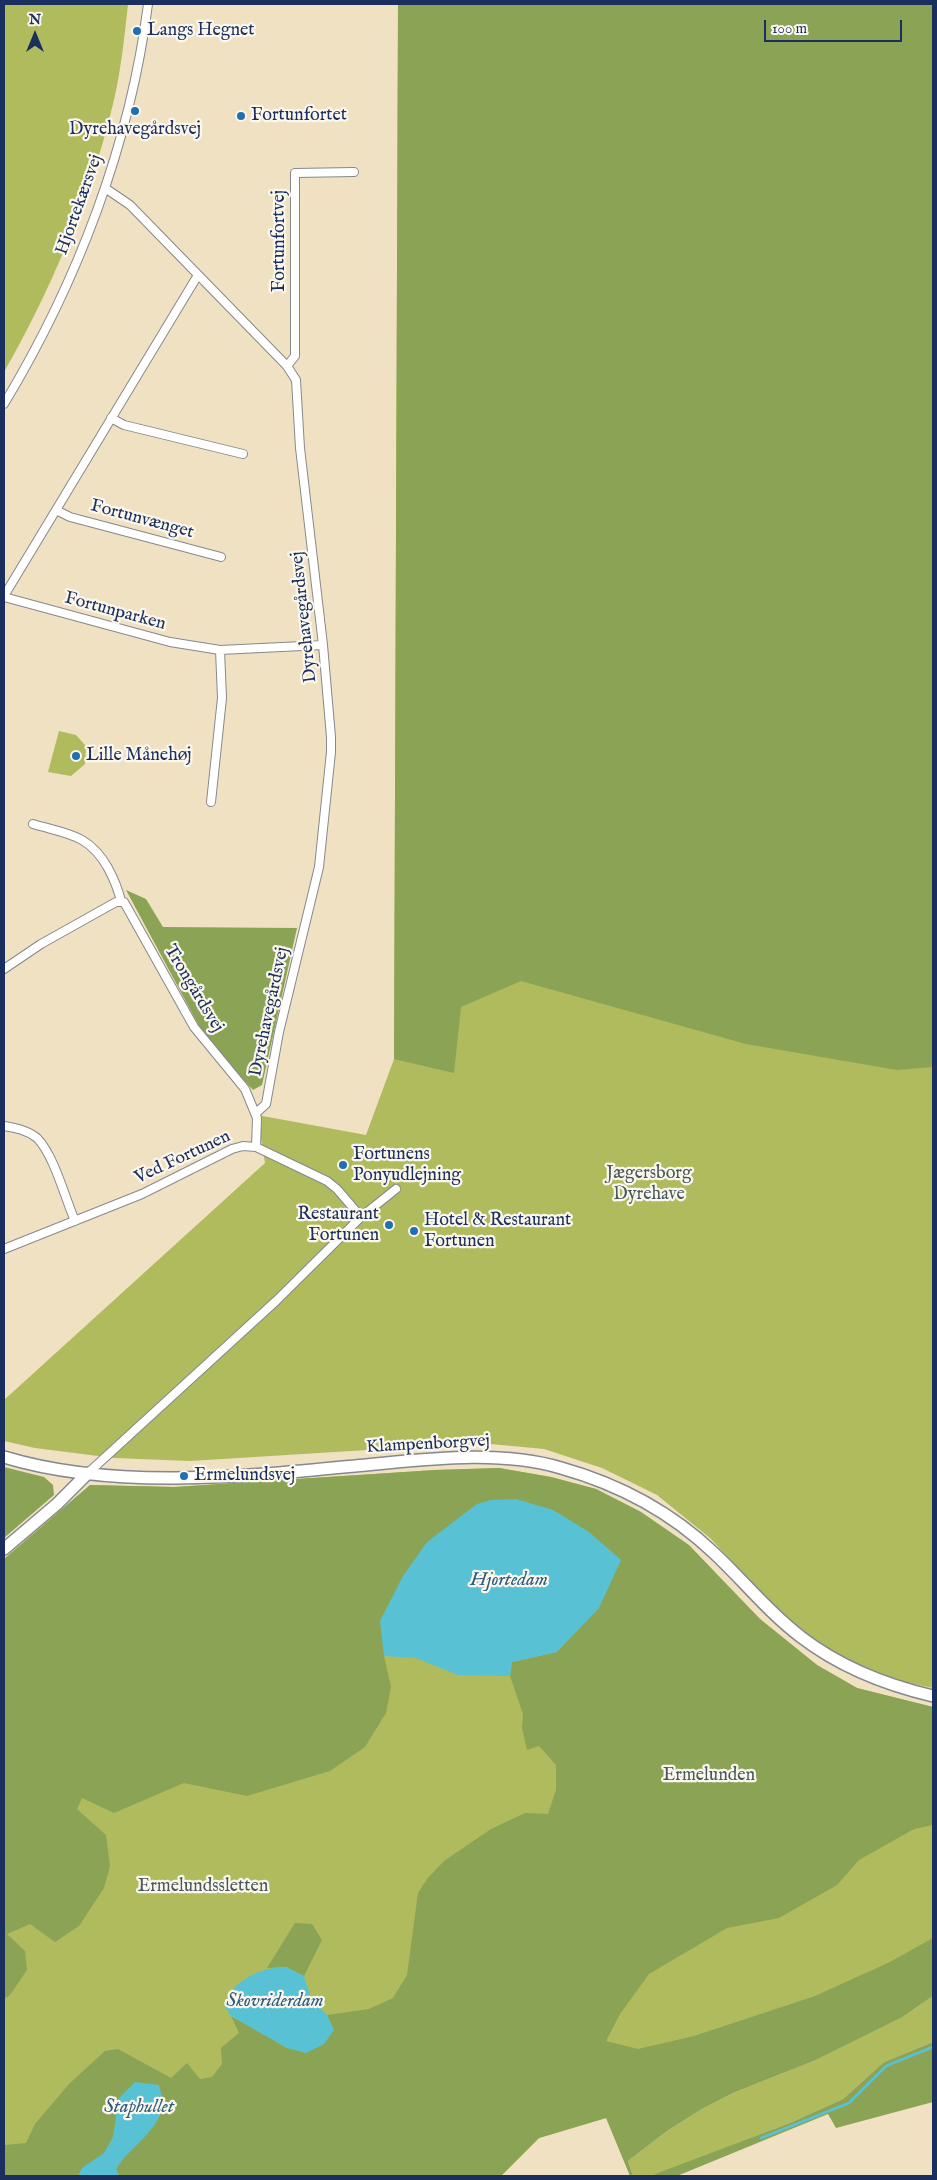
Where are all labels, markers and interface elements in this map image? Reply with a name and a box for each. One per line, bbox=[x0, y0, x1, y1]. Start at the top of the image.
north arrow bbox=[10, 10, 60, 60]
scale bar bbox=[767, 10, 904, 42]
text: N bbox=[29, 11, 41, 29]
text: 100 m bbox=[772, 19, 807, 38]
place label: Langs Hegnet bbox=[147, 20, 254, 42]
marker: Langs Hegnet bbox=[131, 25, 143, 37]
marker: Dyrehavegårdsvej bbox=[129, 105, 141, 117]
place label: Fortunfortet bbox=[251, 105, 347, 127]
marker: Fortunfortet bbox=[235, 110, 247, 122]
place label: Dyrehavegårdsvej bbox=[69, 119, 201, 141]
street label: Hjortekærsvej bbox=[52, 152, 108, 258]
street label: Fortunfortvej bbox=[269, 190, 291, 292]
street label: Fortunvænget bbox=[88, 496, 196, 544]
street label: Dyrehavegårdsvej bbox=[287, 550, 323, 684]
street label: Fortunparken bbox=[62, 588, 168, 636]
place label: Lille Månehøj bbox=[86, 745, 192, 767]
marker: Lille Månehøj bbox=[70, 750, 82, 762]
street label: Trongårdsvej bbox=[158, 941, 228, 1037]
street label: Dyrehavegårdsvej bbox=[246, 945, 294, 1079]
street label: Ved Fortunen bbox=[132, 1126, 234, 1190]
place label: Fortunens Ponyudlejning bbox=[353, 1144, 461, 1186]
marker: Fortunens Ponyudlejning bbox=[337, 1159, 349, 1171]
park label: Jægersborg Dyrehave bbox=[606, 1163, 692, 1206]
place label: Restaurant Fortunen bbox=[297, 1204, 379, 1246]
place label: Hotel & Restaurant Fortunen bbox=[424, 1210, 571, 1252]
marker: Restaurant Fortunen bbox=[383, 1219, 395, 1231]
marker: Hotel & Restaurant Fortunen bbox=[408, 1225, 420, 1237]
street label: Klampenborgvej bbox=[366, 1431, 490, 1459]
place label: Ermelundsvej bbox=[194, 1465, 295, 1487]
marker: Ermelundsvej bbox=[178, 1470, 190, 1482]
water label: Hjortedam bbox=[470, 1570, 548, 1592]
park label: Ermelunden bbox=[663, 1765, 755, 1787]
park label: Ermelundssletten bbox=[138, 1876, 268, 1898]
water label: Skovriderdam bbox=[226, 1991, 324, 2013]
water label: Staphullet bbox=[104, 2097, 174, 2119]

